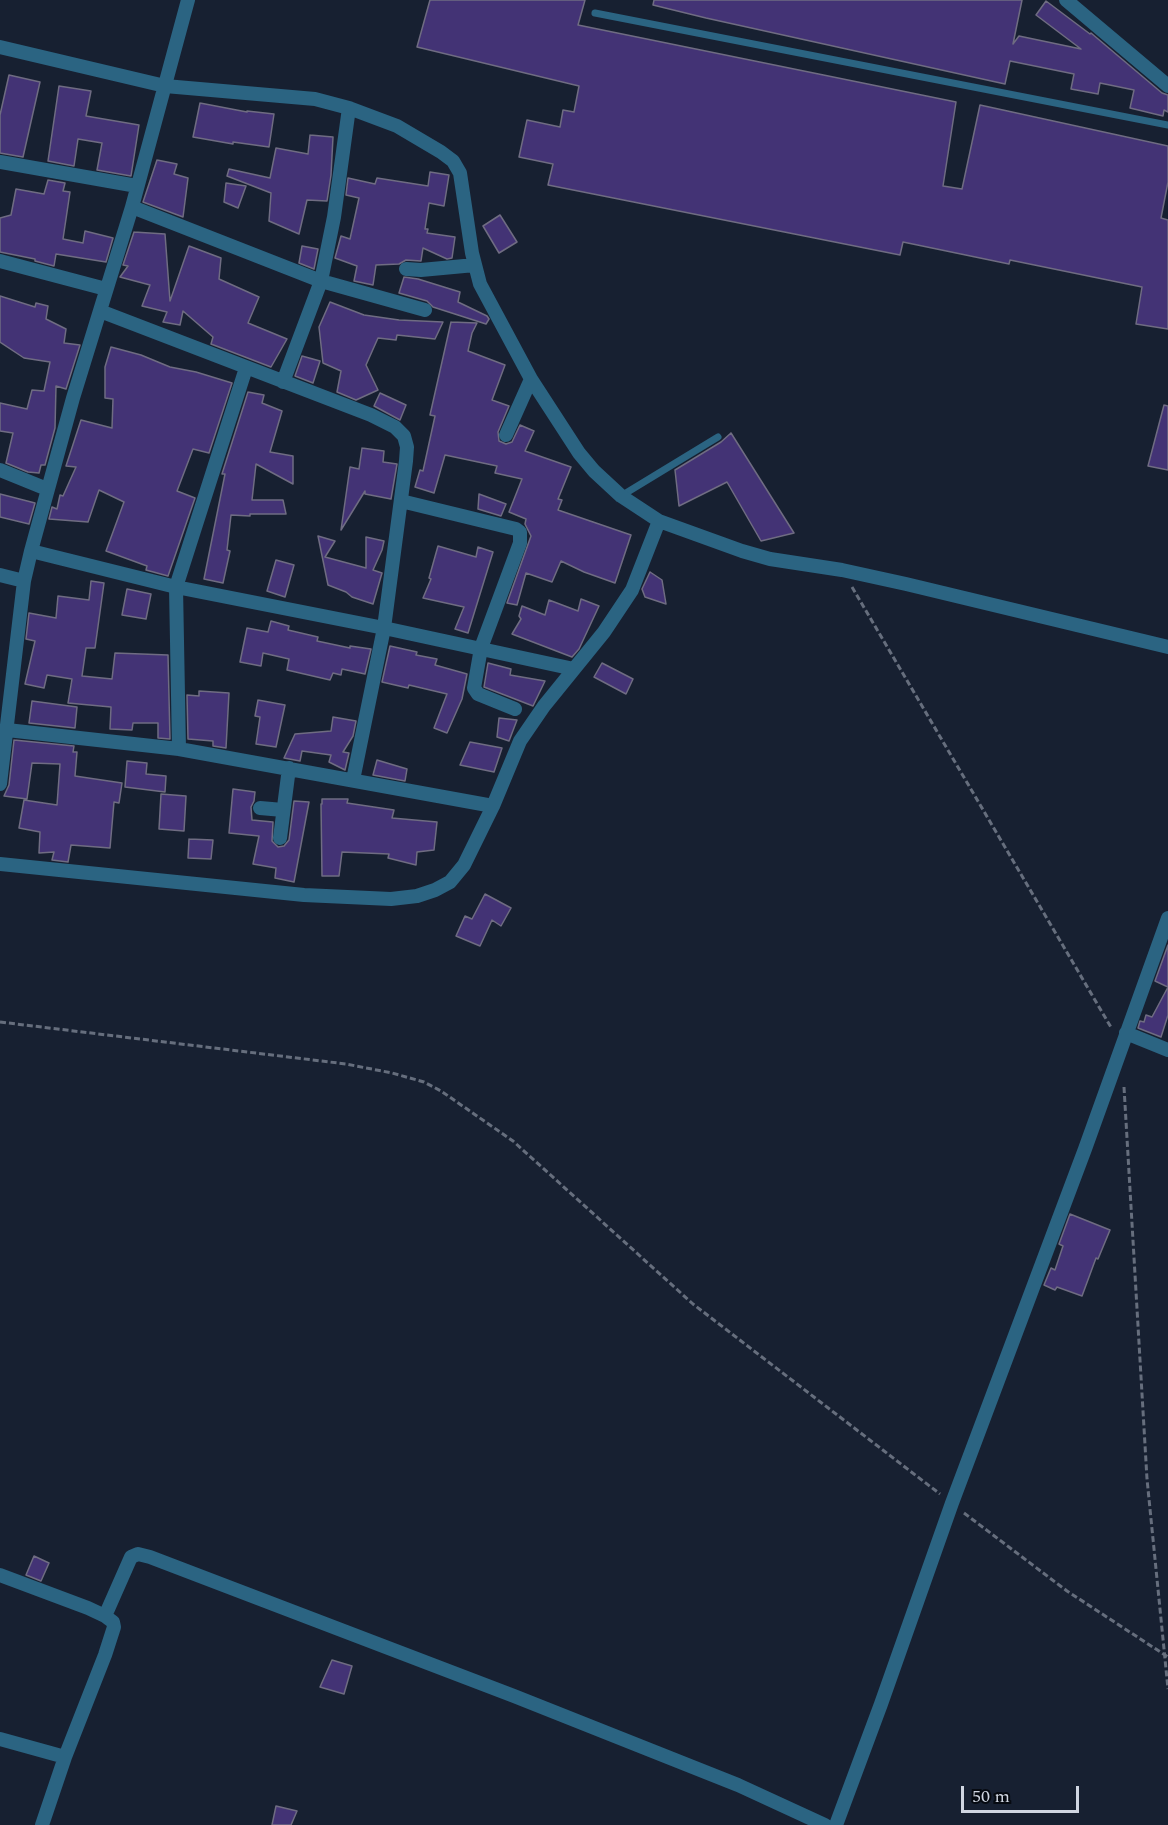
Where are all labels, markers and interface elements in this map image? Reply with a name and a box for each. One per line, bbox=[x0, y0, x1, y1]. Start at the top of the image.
scale bar bbox=[964, 1774, 1082, 1812]
text: 50 m bbox=[972, 1783, 1010, 1810]

